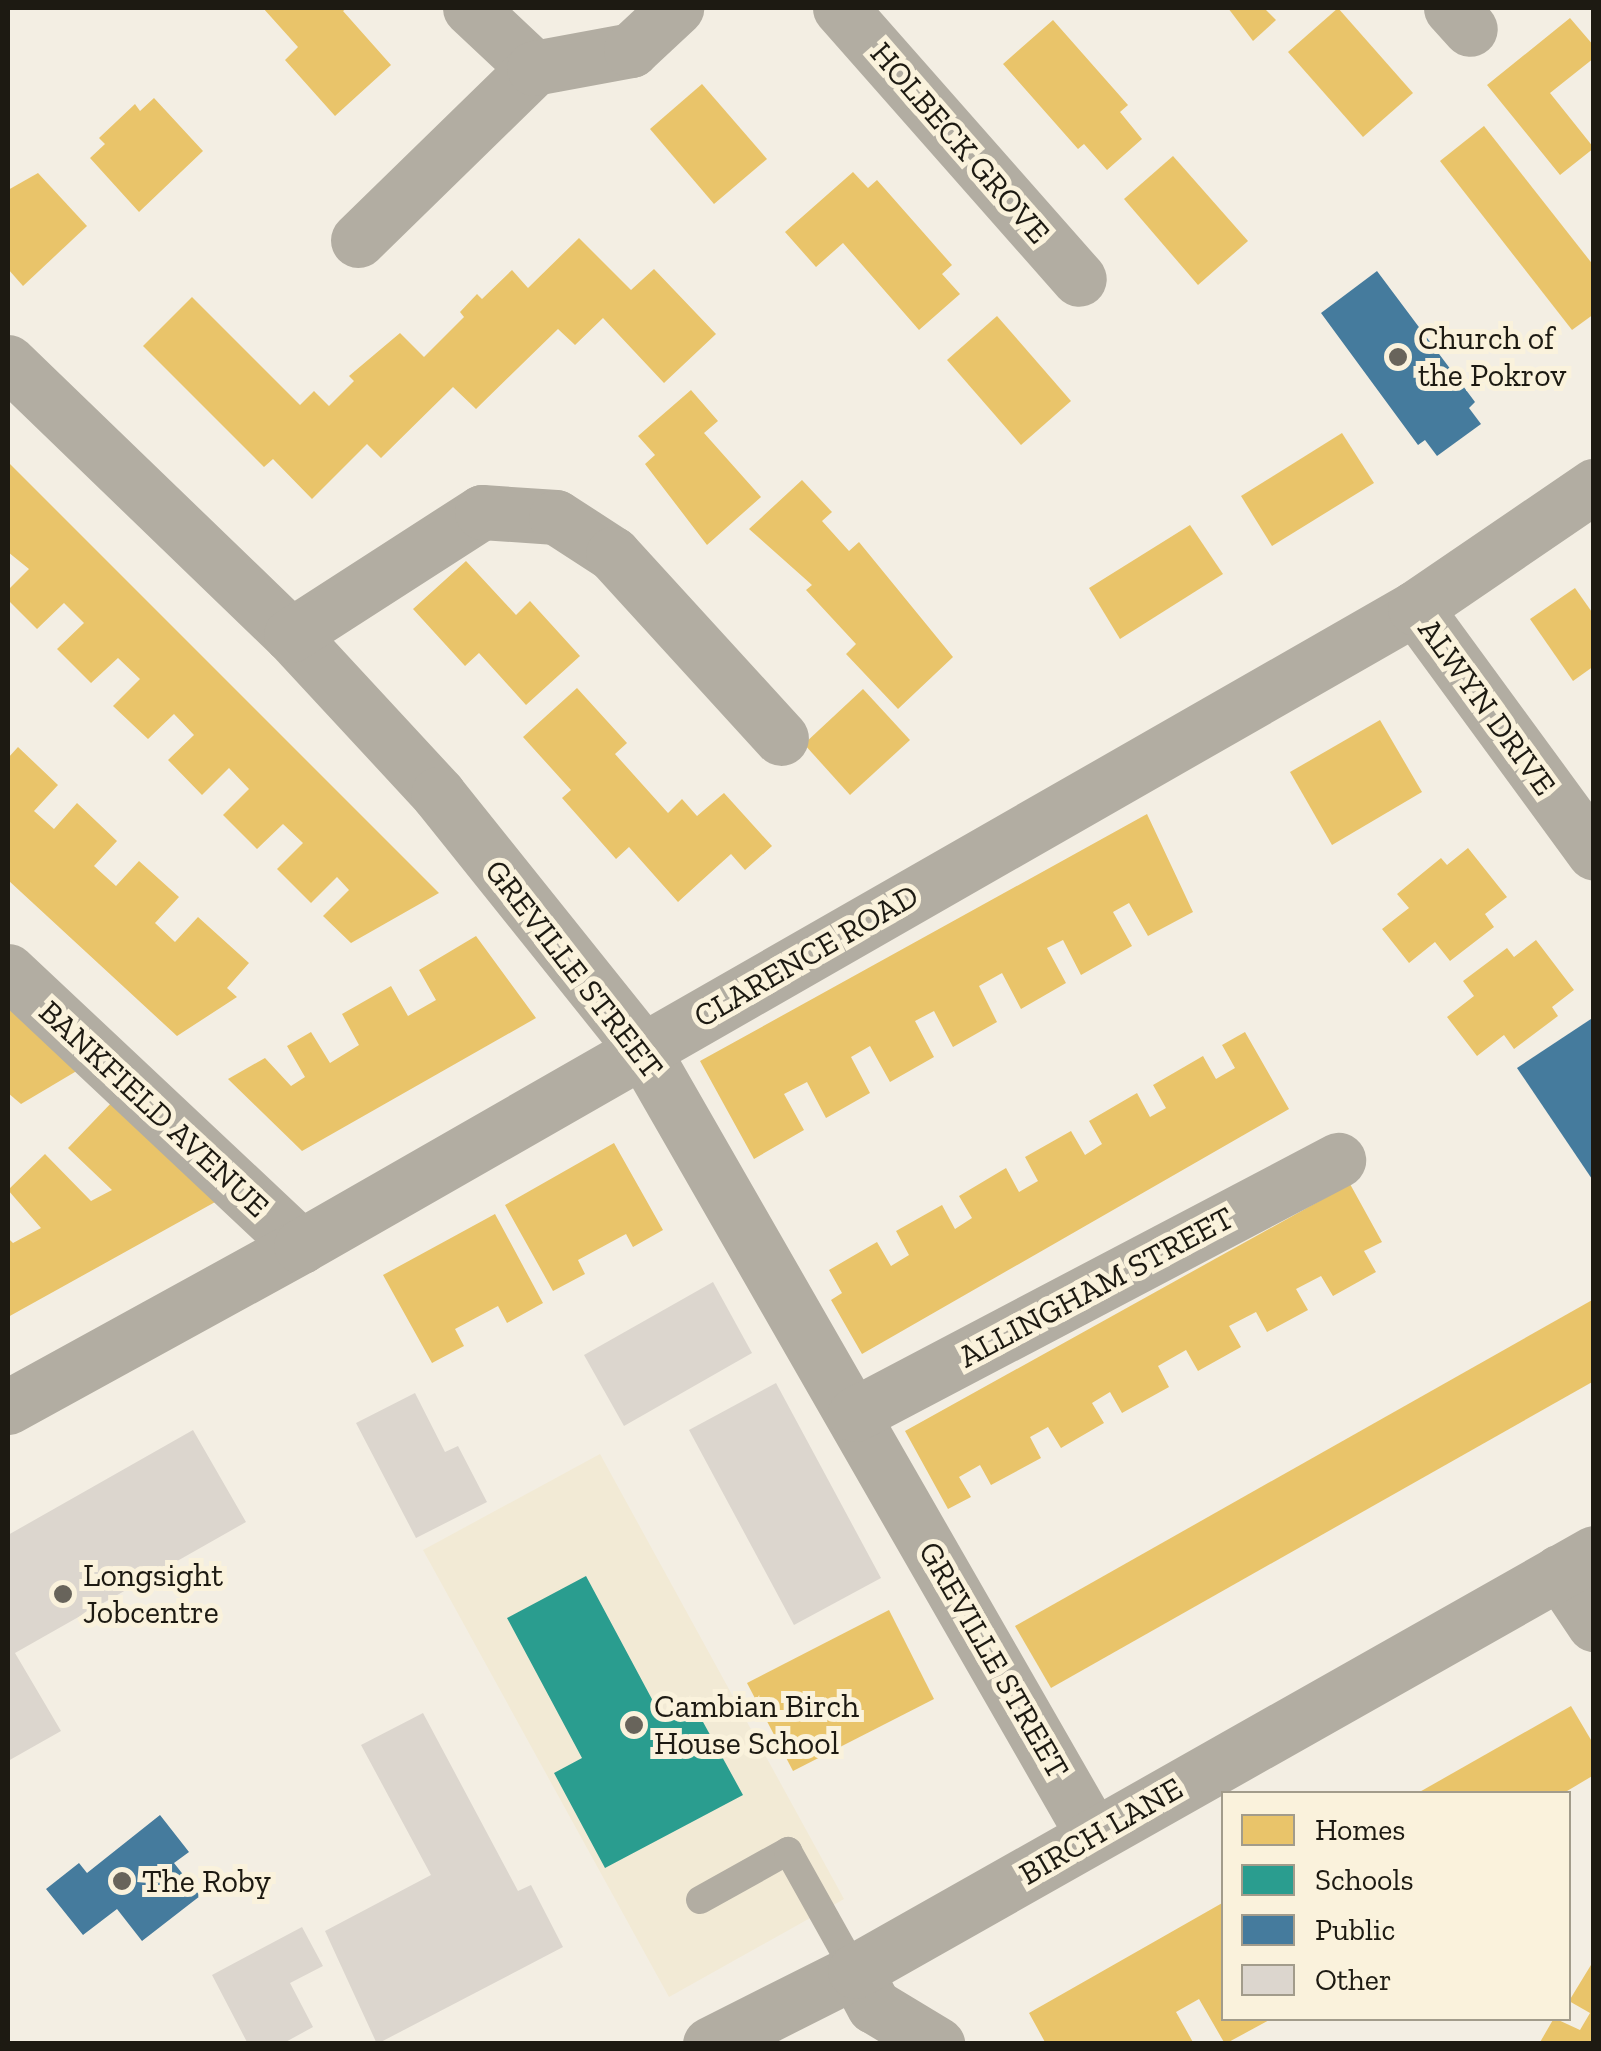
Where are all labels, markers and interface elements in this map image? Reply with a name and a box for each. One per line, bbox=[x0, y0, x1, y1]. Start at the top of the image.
street label: HOLBECK GROVE bbox=[862, 34, 1058, 252]
place label: Church of the Pokrov bbox=[1418, 320, 1566, 395]
marker: Church of the Pokrov bbox=[1387, 346, 1409, 368]
street label: ALWYN DRIVE bbox=[1410, 611, 1564, 803]
street label: GREVILLE STREET bbox=[477, 852, 671, 1086]
street label: CLARENCE ROAD bbox=[687, 876, 925, 1036]
street label: BANKFIELD AVENUE bbox=[31, 992, 277, 1226]
street label: ALLINGHAM STREET bbox=[952, 1198, 1240, 1376]
street label: GREVILLE STREET bbox=[911, 1535, 1077, 1785]
place label: Longsight Jobcentre bbox=[83, 1557, 223, 1632]
marker: Longsight Jobcentre bbox=[52, 1583, 74, 1605]
place label: Cambian Birch House School bbox=[654, 1688, 859, 1763]
marker: Cambian Birch House School bbox=[623, 1714, 645, 1736]
street label: BIRCH LANE bbox=[1013, 1769, 1189, 1893]
legend bbox=[1221, 1791, 1571, 2021]
text: Homes bbox=[1315, 1812, 1405, 1848]
place label: The Roby bbox=[142, 1862, 271, 1900]
text: Schools bbox=[1315, 1862, 1414, 1898]
marker: The Roby bbox=[111, 1870, 133, 1892]
text: Public bbox=[1315, 1912, 1395, 1948]
text: Other bbox=[1315, 1962, 1392, 1998]

